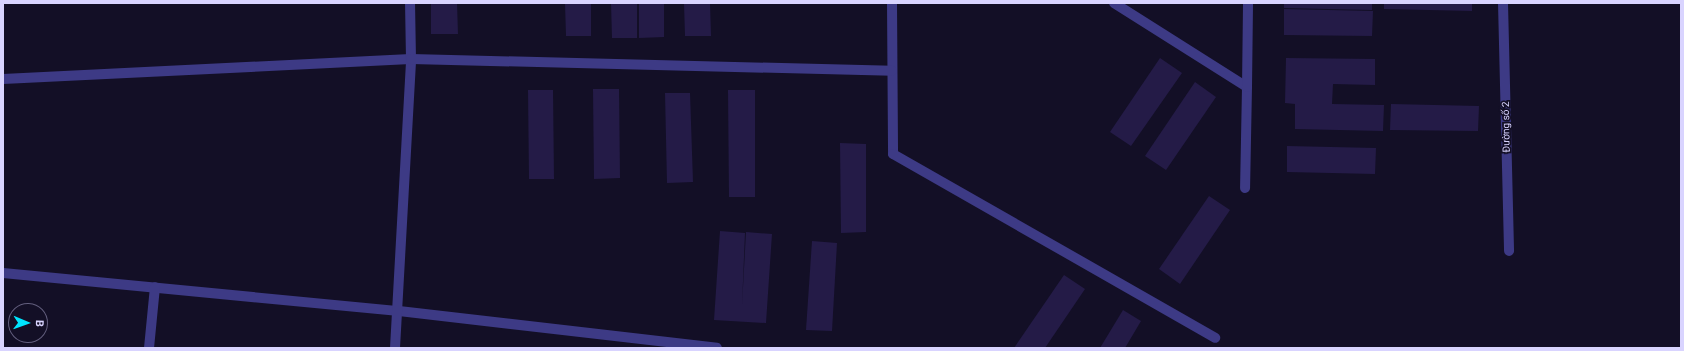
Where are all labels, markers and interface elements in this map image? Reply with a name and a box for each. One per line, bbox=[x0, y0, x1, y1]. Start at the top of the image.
street label: Đường số 2 bbox=[1500, 101, 1512, 153]
north arrow bbox=[8, 303, 48, 343]
text: B bbox=[33, 320, 46, 327]

